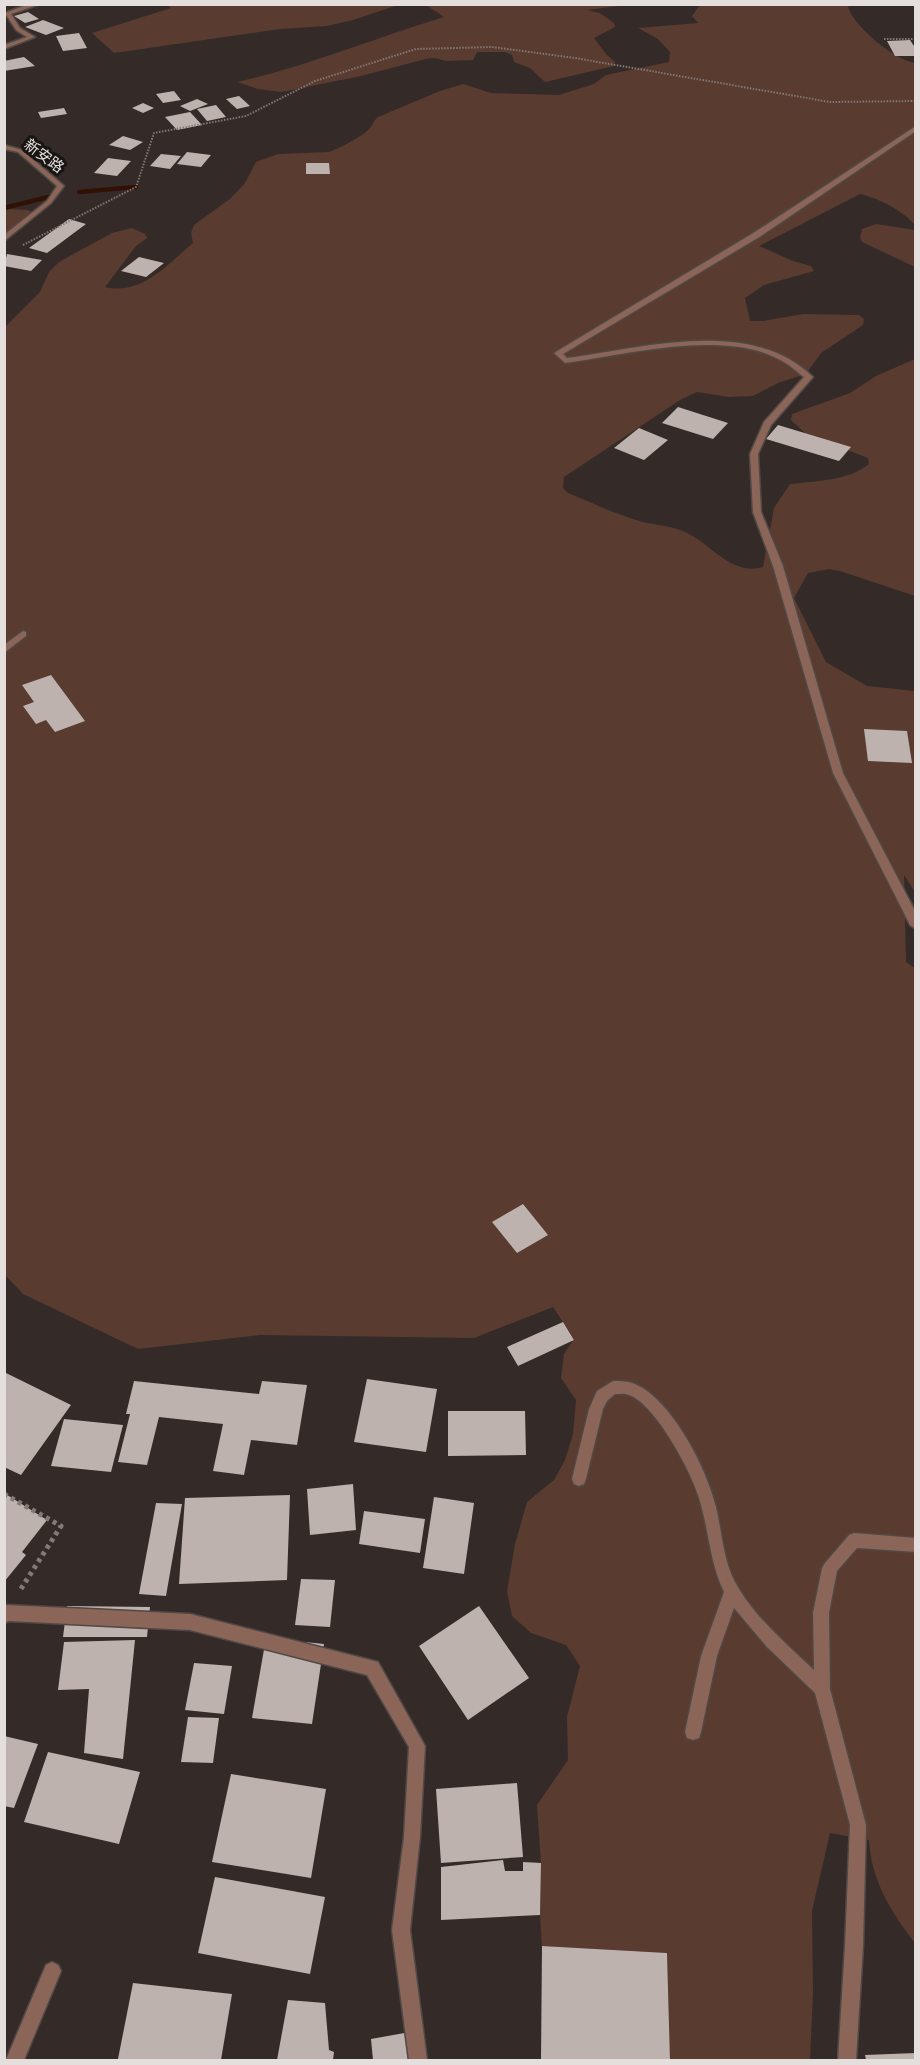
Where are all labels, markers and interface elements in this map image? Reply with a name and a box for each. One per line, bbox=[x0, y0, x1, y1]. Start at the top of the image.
street label: 新安路 bbox=[21, 135, 67, 177]

